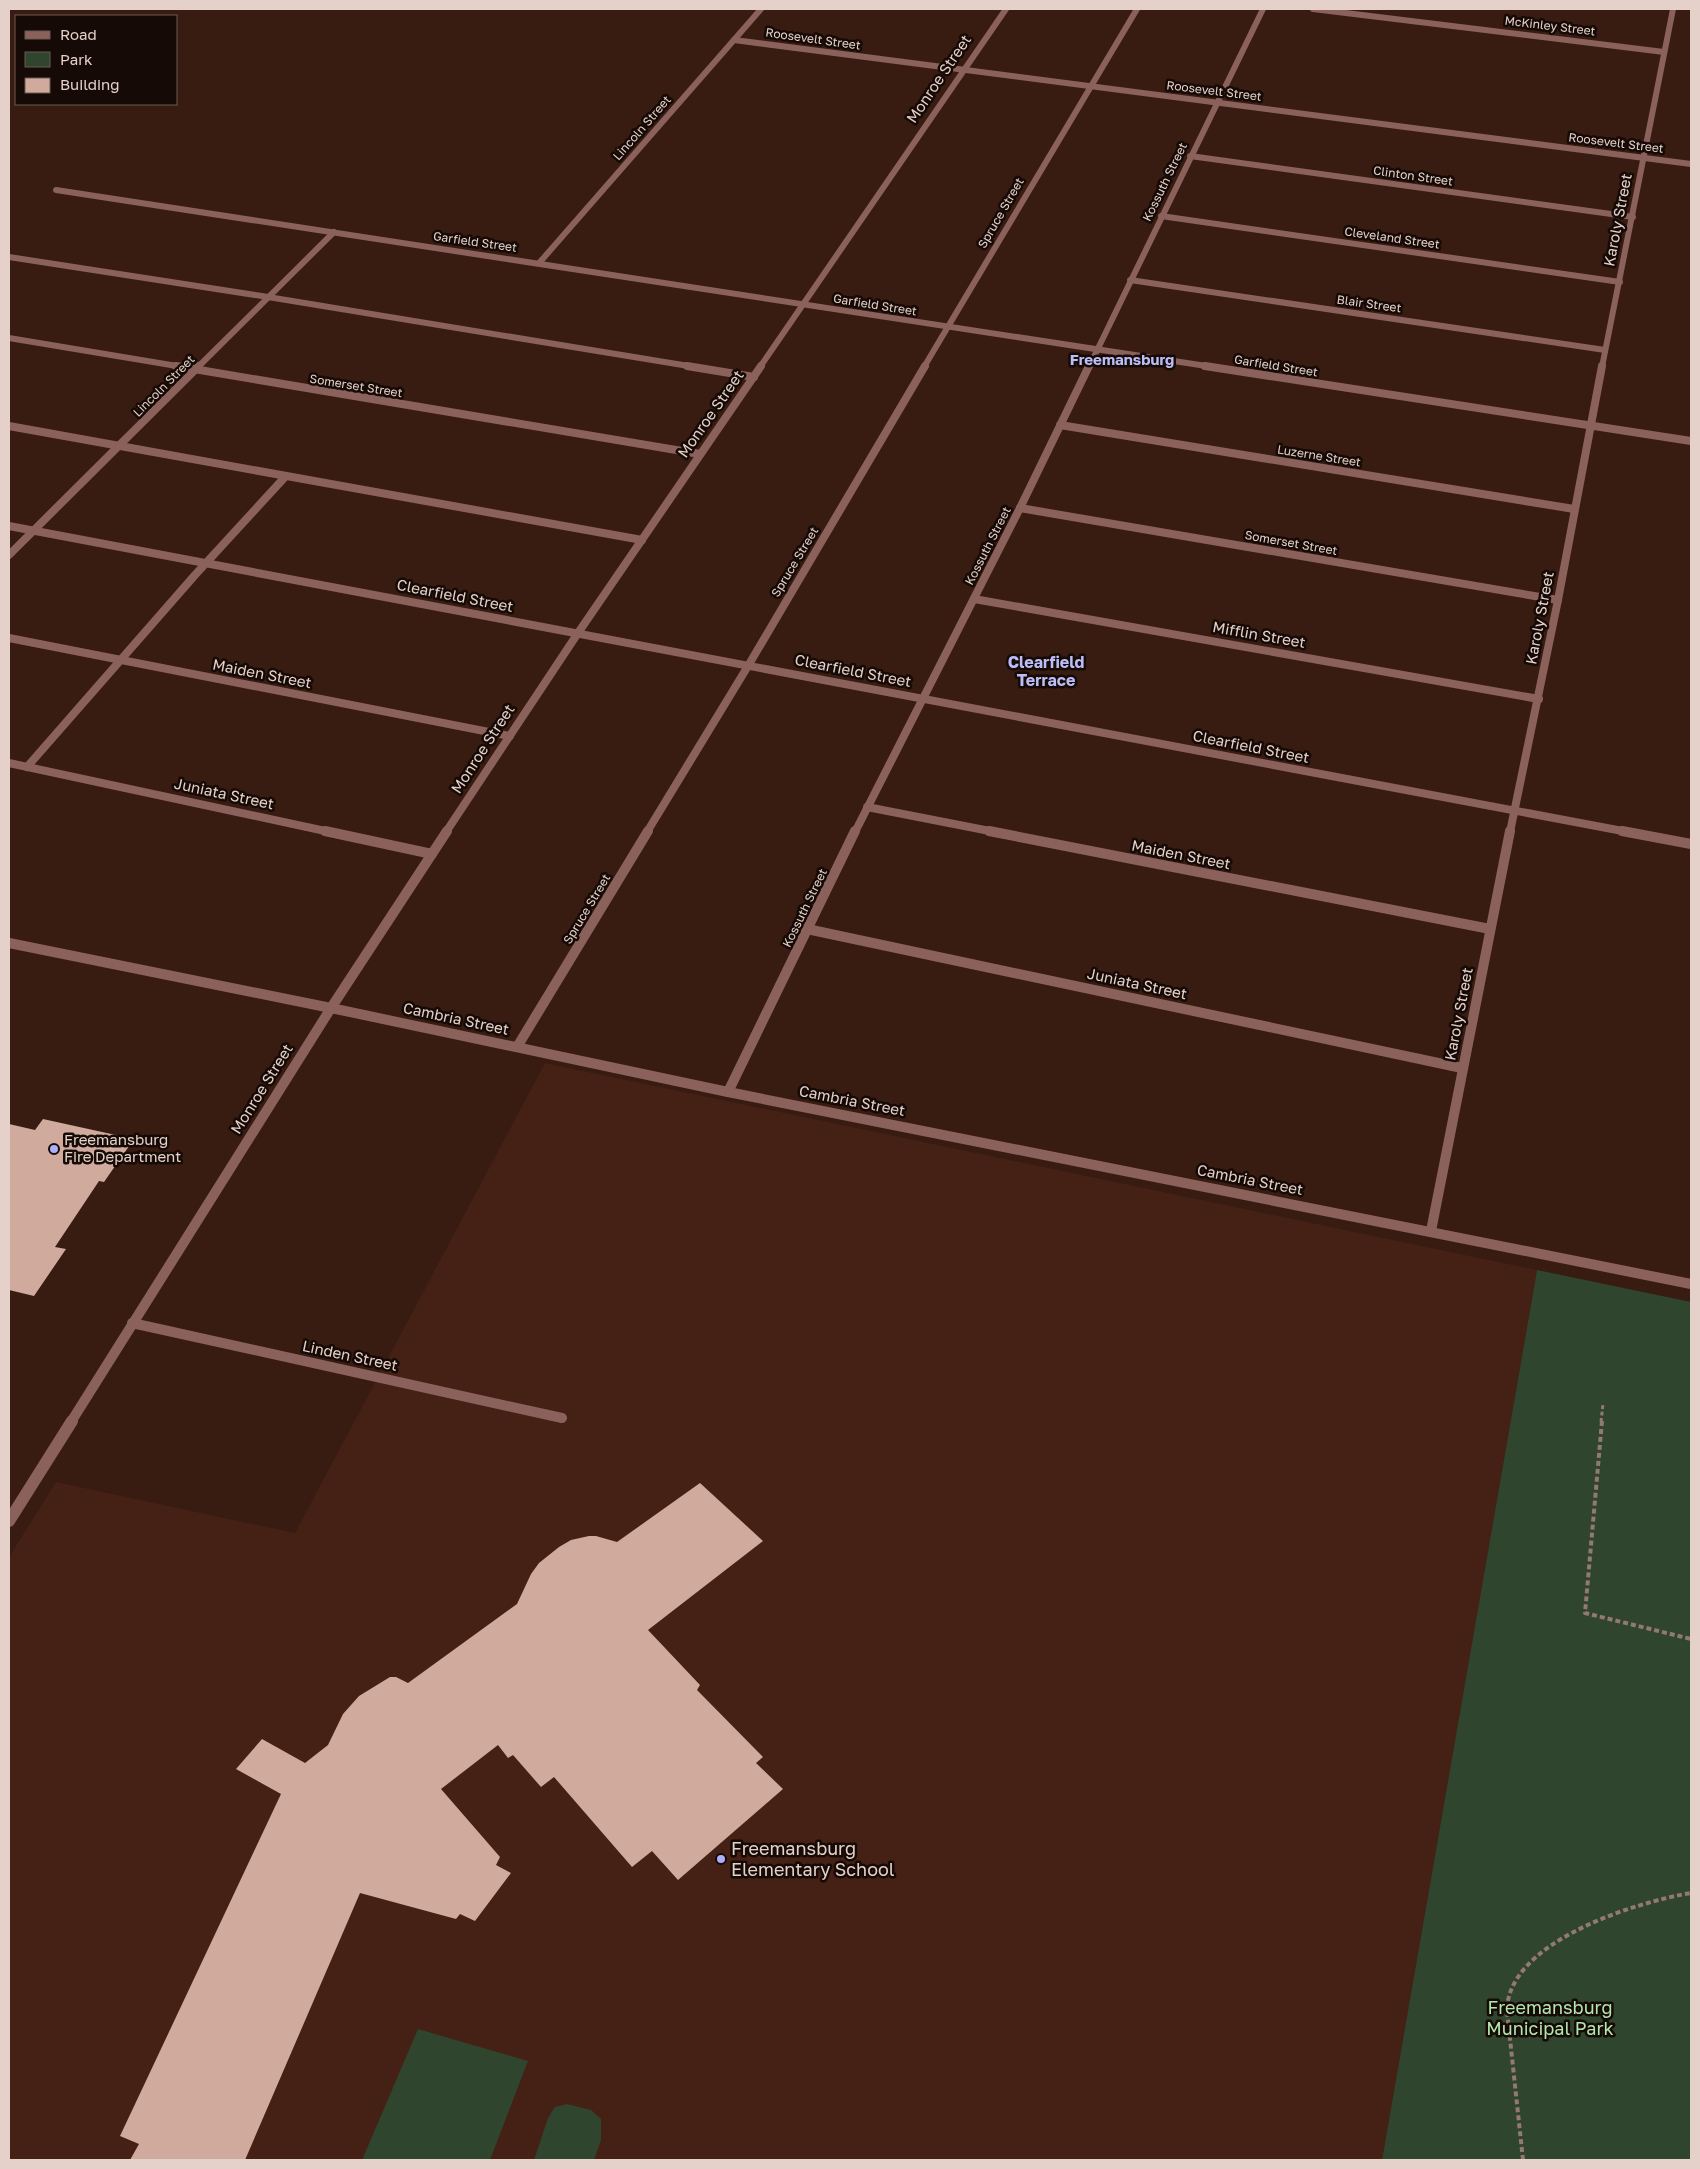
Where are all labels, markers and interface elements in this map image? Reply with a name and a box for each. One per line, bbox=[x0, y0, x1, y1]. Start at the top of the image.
street label: McKinley Street bbox=[1504, 12, 1597, 39]
legend bbox=[15, 15, 178, 105]
street label: Roosevelt Street bbox=[765, 24, 862, 53]
text: Road bbox=[60, 25, 97, 43]
street label: Monroe Street bbox=[902, 31, 974, 126]
text: Park bbox=[60, 50, 93, 68]
text: Building bbox=[60, 75, 120, 93]
street label: Roosevelt Street bbox=[1166, 77, 1263, 104]
street label: Lincoln Street bbox=[609, 92, 674, 163]
street label: Roosevelt Street bbox=[1568, 129, 1665, 156]
street label: Kossuth Street bbox=[1139, 140, 1190, 224]
street label: Clinton Street bbox=[1372, 162, 1454, 189]
street label: Karoly Street bbox=[1599, 172, 1635, 268]
street label: Spruce Street bbox=[974, 175, 1027, 251]
street label: Cleveland Street bbox=[1344, 223, 1441, 252]
street label: Garfield Street bbox=[432, 228, 518, 255]
street label: Garfield Street bbox=[832, 291, 918, 319]
street label: Blair Street bbox=[1336, 292, 1403, 315]
district label: Freemansburg bbox=[1070, 350, 1174, 368]
street label: Lincoln Street bbox=[130, 352, 198, 420]
street label: Garfield Street bbox=[1233, 352, 1319, 380]
street label: Monroe Street bbox=[673, 366, 747, 461]
street label: Somerset Street bbox=[309, 371, 404, 400]
street label: Luzerne Street bbox=[1276, 441, 1362, 470]
street label: Kossuth Street bbox=[961, 504, 1014, 587]
street label: Spruce Street bbox=[768, 524, 821, 599]
street label: Somerset Street bbox=[1244, 527, 1339, 558]
street label: Karoly Street bbox=[1521, 570, 1557, 666]
street label: Clearfield Street bbox=[395, 575, 515, 615]
street label: Mifflin Street bbox=[1211, 617, 1307, 651]
street label: Clearfield Street bbox=[793, 650, 913, 690]
district label: Clearfield Terrace bbox=[1008, 652, 1085, 690]
street label: Maiden Street bbox=[211, 655, 313, 691]
street label: Monroe Street bbox=[447, 700, 518, 796]
street label: Clearfield Street bbox=[1191, 726, 1311, 766]
street label: Juniata Street bbox=[173, 774, 276, 812]
street label: Maiden Street bbox=[1130, 836, 1232, 872]
street label: Kossuth Street bbox=[779, 866, 830, 950]
street label: Spruce Street bbox=[560, 871, 613, 946]
street label: Juniata Street bbox=[1086, 964, 1189, 1002]
street label: Karoly Street bbox=[1440, 966, 1476, 1062]
street label: Cambria Street bbox=[402, 998, 511, 1038]
street label: Monroe Street bbox=[226, 1040, 296, 1137]
street label: Cambria Street bbox=[798, 1081, 907, 1119]
place label: Freemansburg Fire Department bbox=[64, 1130, 181, 1165]
marker: Freemansburg Fire Department bbox=[48, 1143, 60, 1155]
street label: Cambria Street bbox=[1196, 1160, 1305, 1198]
street label: Linden Street bbox=[301, 1336, 400, 1374]
place label: Freemansburg Elementary School bbox=[731, 1837, 895, 1880]
marker: Freemansburg Elementary School bbox=[715, 1853, 727, 1865]
park label: Freemansburg Municipal Park bbox=[1486, 1996, 1614, 2039]

